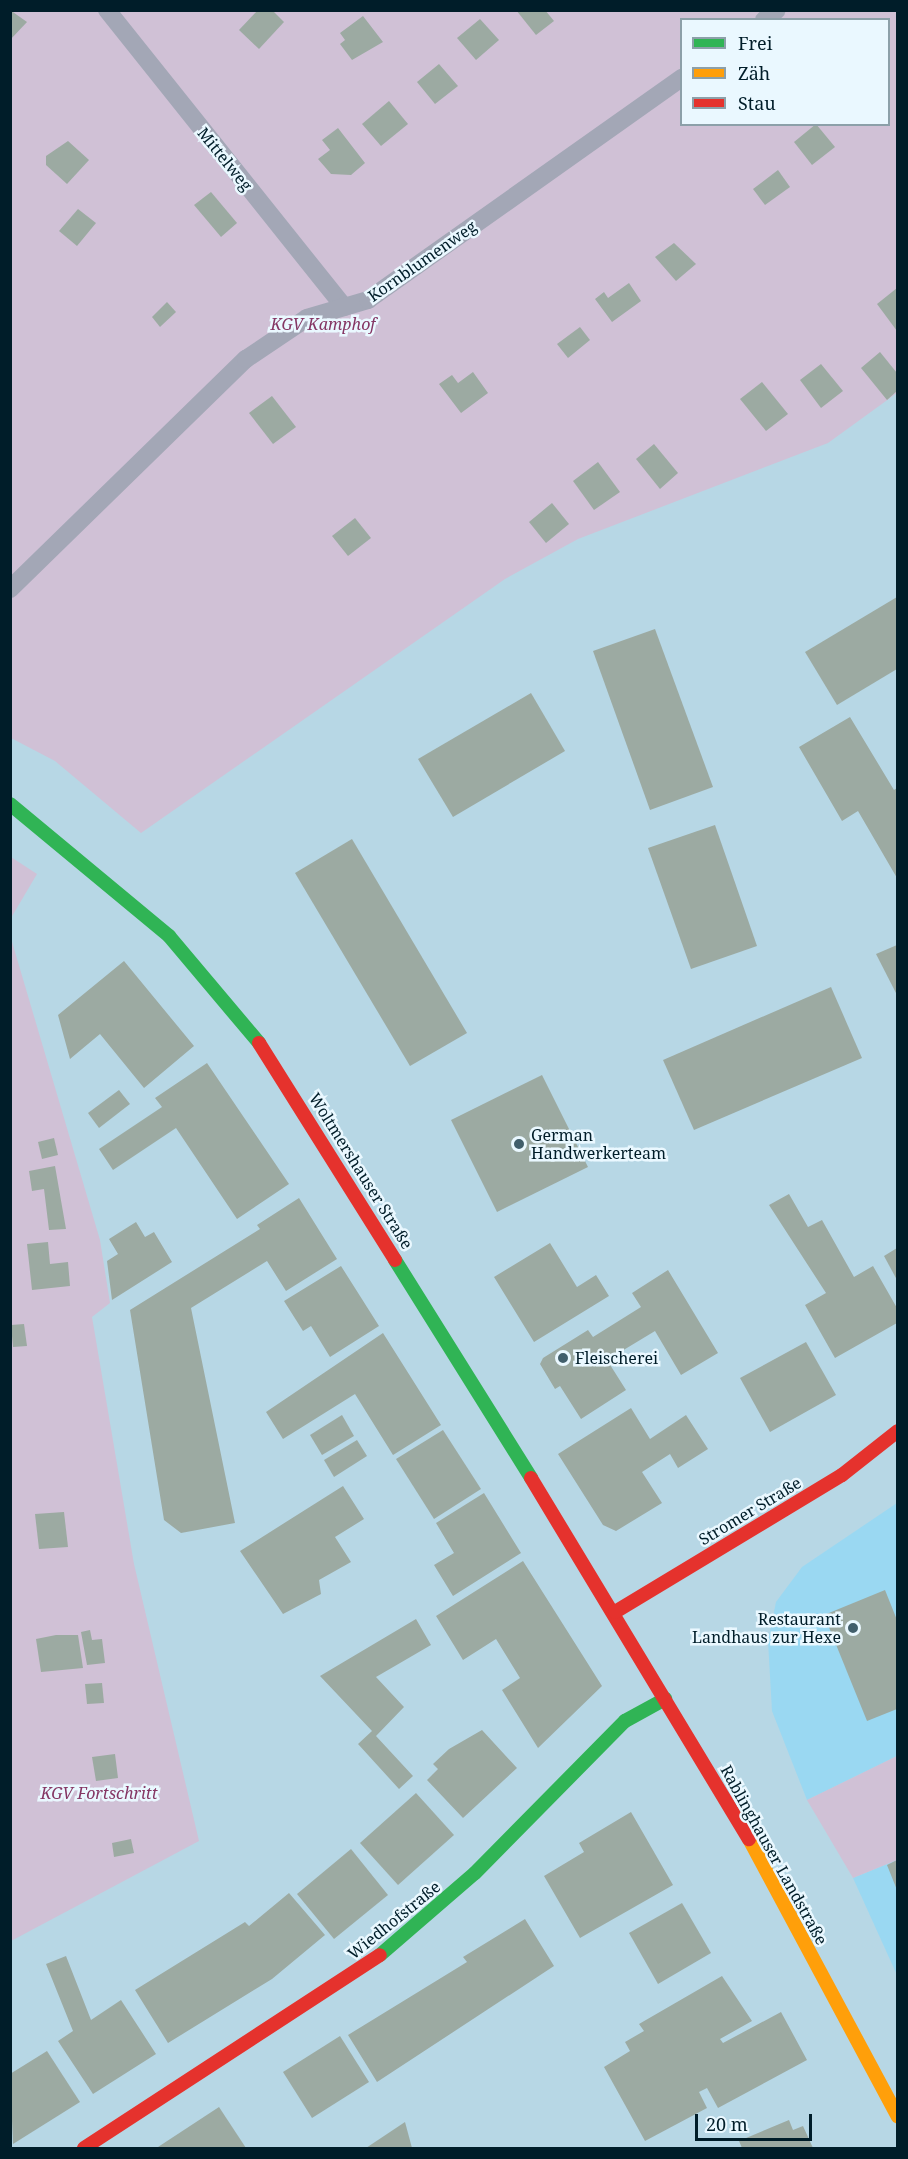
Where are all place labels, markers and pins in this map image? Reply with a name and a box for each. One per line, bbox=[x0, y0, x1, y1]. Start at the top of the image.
place label: German Handwerkerteam bbox=[531, 1125, 666, 1163]
marker: German Handwerkerteam bbox=[512, 1137, 526, 1151]
place label: Fleischerei bbox=[575, 1348, 658, 1368]
marker: Fleischerei bbox=[556, 1351, 570, 1365]
place label: Restaurant Landhaus zur Hexe bbox=[692, 1609, 841, 1647]
marker: Restaurant Landhaus zur Hexe bbox=[846, 1621, 860, 1635]

